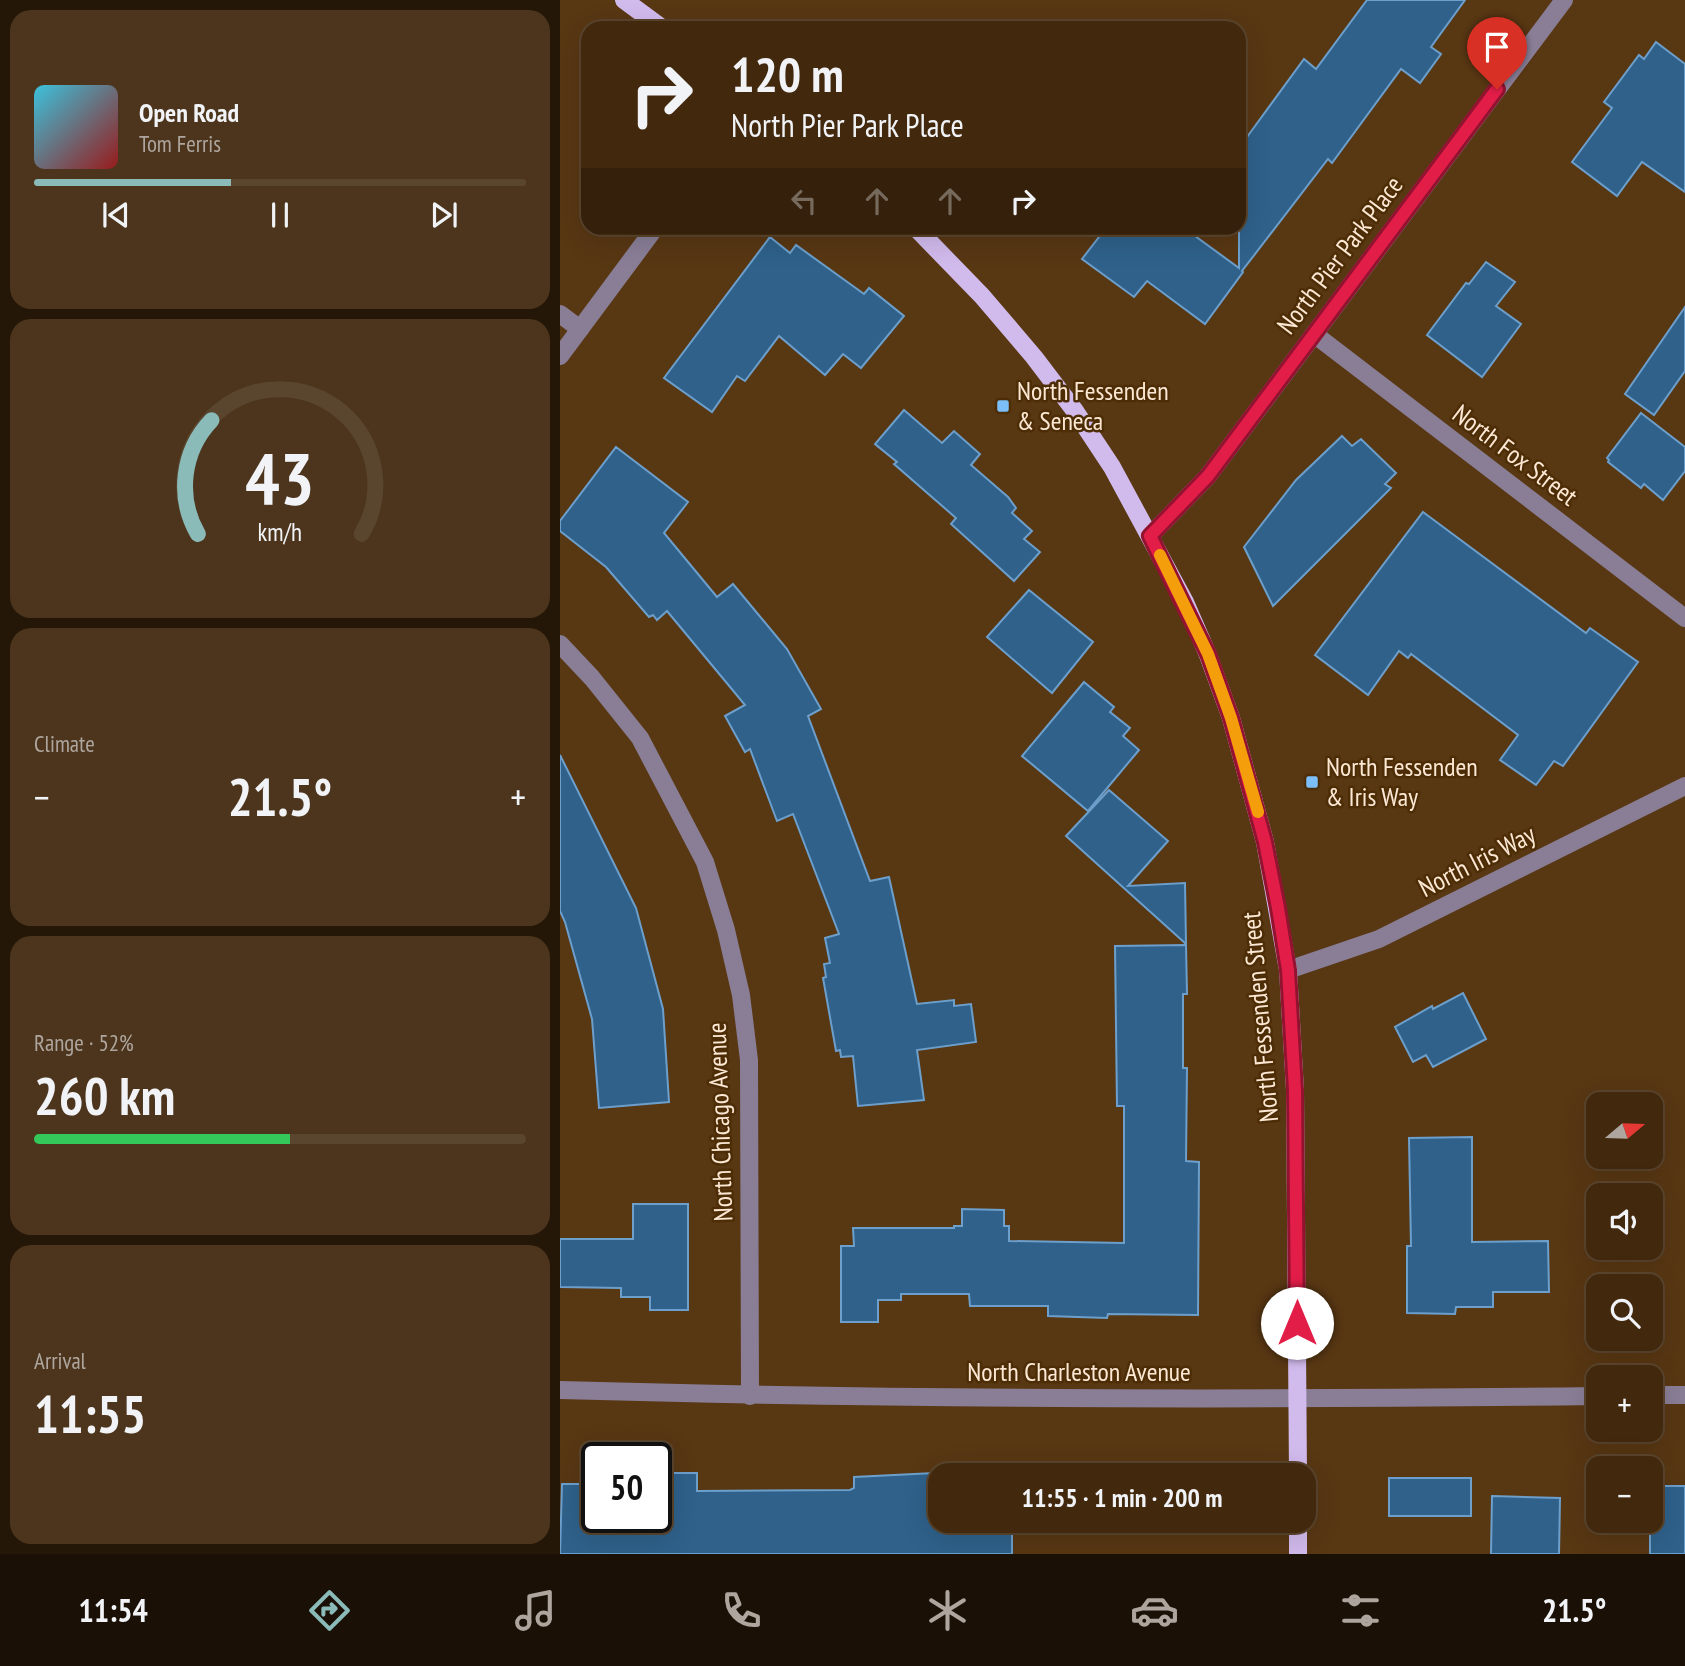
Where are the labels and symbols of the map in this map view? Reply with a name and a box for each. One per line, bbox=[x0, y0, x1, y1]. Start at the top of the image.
pin bbox=[1467, 17, 1527, 89]
street label: North Pier Park Place bbox=[1270, 169, 1410, 340]
place label: North Fessenden & Seneca bbox=[1017, 374, 1169, 437]
street label: North Fox Street bbox=[1446, 397, 1584, 512]
marker: North Fessenden & Seneca bbox=[995, 398, 1011, 414]
place label: North Fessenden & Iris Way bbox=[1326, 750, 1478, 813]
marker: North Fessenden & Iris Way bbox=[1304, 774, 1320, 790]
street label: North Iris Way bbox=[1413, 817, 1541, 904]
street label: North Fessenden Street bbox=[1234, 910, 1285, 1124]
street label: North Chicago Avenue bbox=[700, 1022, 739, 1222]
north arrow bbox=[1586, 1092, 1662, 1169]
position arrow bbox=[1260, 1286, 1334, 1360]
street label: North Charleston Avenue bbox=[967, 1355, 1191, 1388]
speed limit sign: 50 bbox=[581, 1442, 672, 1533]

